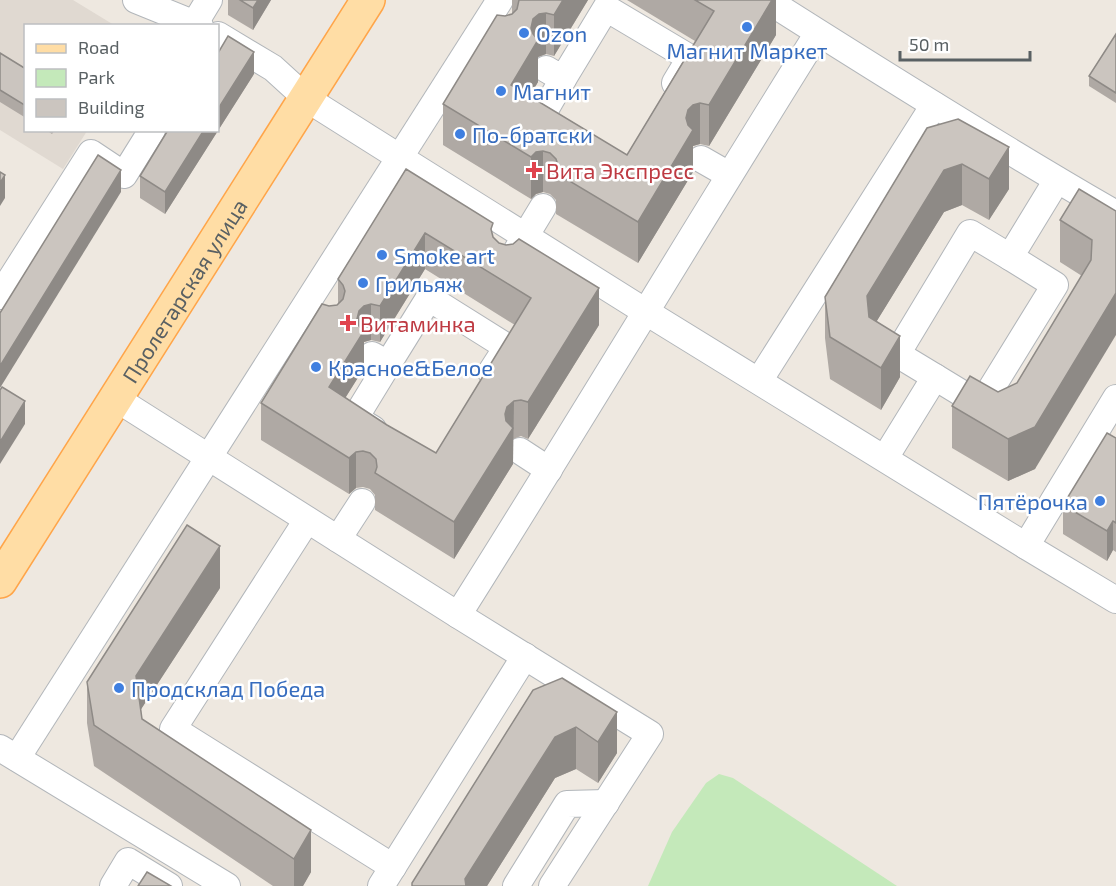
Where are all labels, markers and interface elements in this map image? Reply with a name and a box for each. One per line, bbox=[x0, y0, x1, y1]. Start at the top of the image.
place label: Ozon bbox=[536, 20, 587, 46]
marker: Магнит Маркет bbox=[740, 20, 754, 34]
legend bbox=[24, 24, 219, 132]
scale bar bbox=[900, 24, 1030, 62]
marker: Ozon bbox=[517, 26, 531, 40]
text: 50 m bbox=[909, 33, 949, 55]
text: Road bbox=[78, 36, 119, 58]
place label: Магнит Маркет bbox=[666, 37, 828, 63]
text: Park bbox=[78, 66, 115, 88]
place label: Магнит bbox=[513, 78, 591, 104]
marker: Магнит bbox=[494, 84, 508, 98]
text: Building bbox=[78, 96, 145, 118]
place label: По-братски bbox=[472, 121, 593, 147]
marker: По-братски bbox=[453, 127, 467, 141]
place label: Вита Экспресс bbox=[546, 157, 694, 183]
marker: Вита Экспресс bbox=[527, 163, 541, 177]
street label: Пролетарская улица bbox=[116, 194, 252, 387]
place label: Smoke art bbox=[394, 242, 495, 268]
marker: Smoke art bbox=[375, 248, 389, 262]
place label: Грильяж bbox=[375, 270, 463, 296]
marker: Грильяж bbox=[356, 276, 370, 290]
place label: Витаминка bbox=[360, 310, 476, 336]
marker: Витаминка bbox=[341, 316, 355, 330]
place label: Красное&Белое bbox=[328, 354, 493, 380]
marker: Красное&Белое bbox=[309, 360, 323, 374]
place label: Пятёрочка bbox=[978, 488, 1088, 514]
marker: Пятёрочка bbox=[1093, 494, 1107, 508]
place label: Продсклад Победа bbox=[131, 675, 325, 701]
marker: Продсклад Победа bbox=[112, 681, 126, 695]

